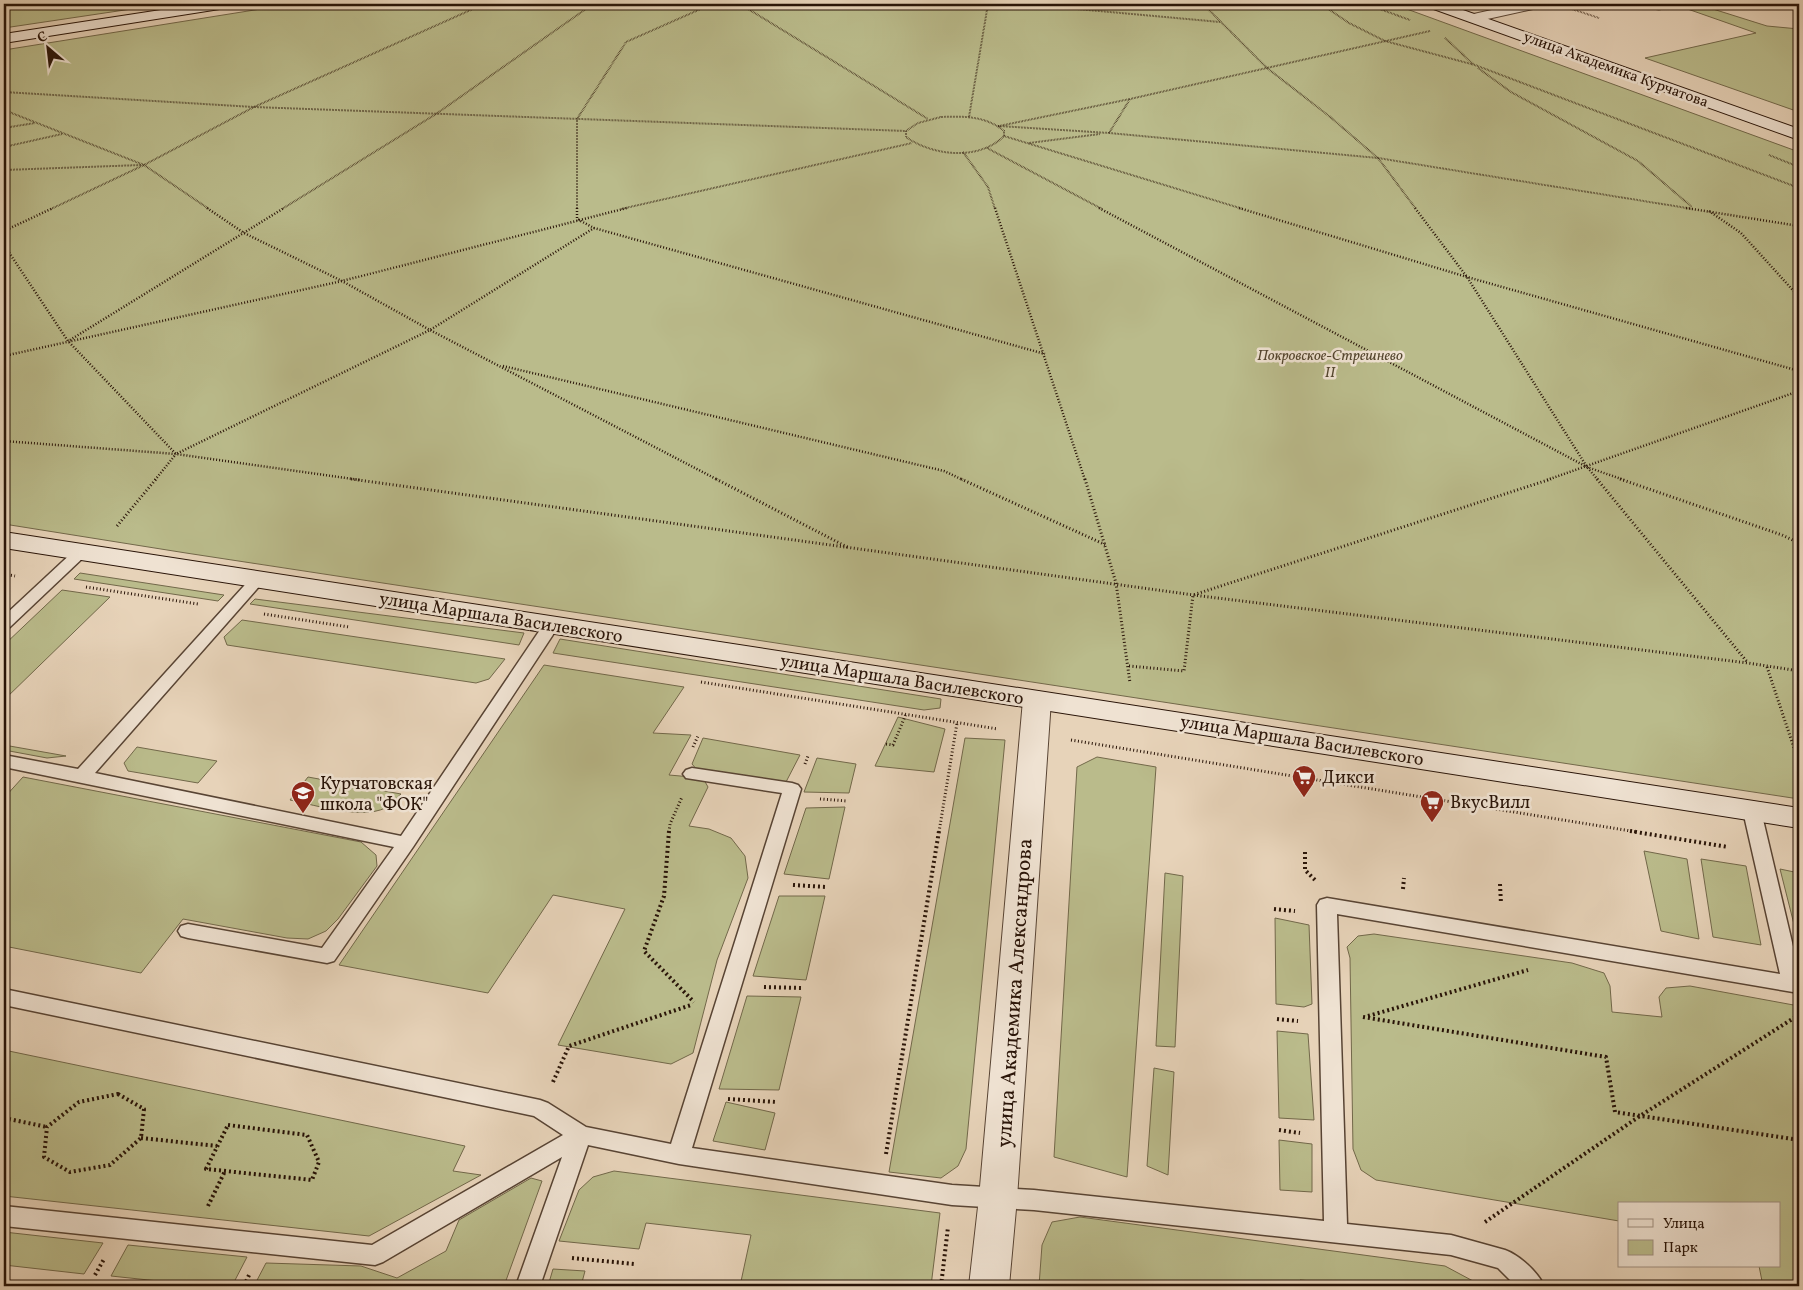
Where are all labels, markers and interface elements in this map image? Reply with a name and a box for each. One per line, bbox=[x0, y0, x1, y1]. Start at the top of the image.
north arrow bbox=[22, 22, 72, 72]
text: С bbox=[34, 27, 51, 48]
street label: улица Академика Курчатова bbox=[1520, 27, 1711, 114]
park label: Покровское-Стрешнево II bbox=[1257, 346, 1403, 384]
street label: улица Маршала Василевского bbox=[377, 587, 624, 650]
street label: улица Маршала Василевского bbox=[778, 649, 1025, 712]
street label: улица Маршала Василевского bbox=[1178, 710, 1425, 773]
supermarket icon: Дикси bbox=[1291, 764, 1317, 798]
place label: Дикси bbox=[1322, 766, 1374, 791]
place label: Курчатовская школа "ФОК" bbox=[320, 772, 433, 818]
school or university icon: Курчатовская школа "ФОК" bbox=[290, 780, 316, 814]
supermarket icon: ВкусВилл bbox=[1419, 789, 1445, 823]
place label: ВкусВилл bbox=[1450, 791, 1530, 816]
street label: улица Академика Александрова bbox=[990, 838, 1041, 1149]
legend bbox=[1618, 1202, 1780, 1268]
text: Улица bbox=[1663, 1214, 1705, 1235]
text: Парк bbox=[1663, 1238, 1698, 1259]

